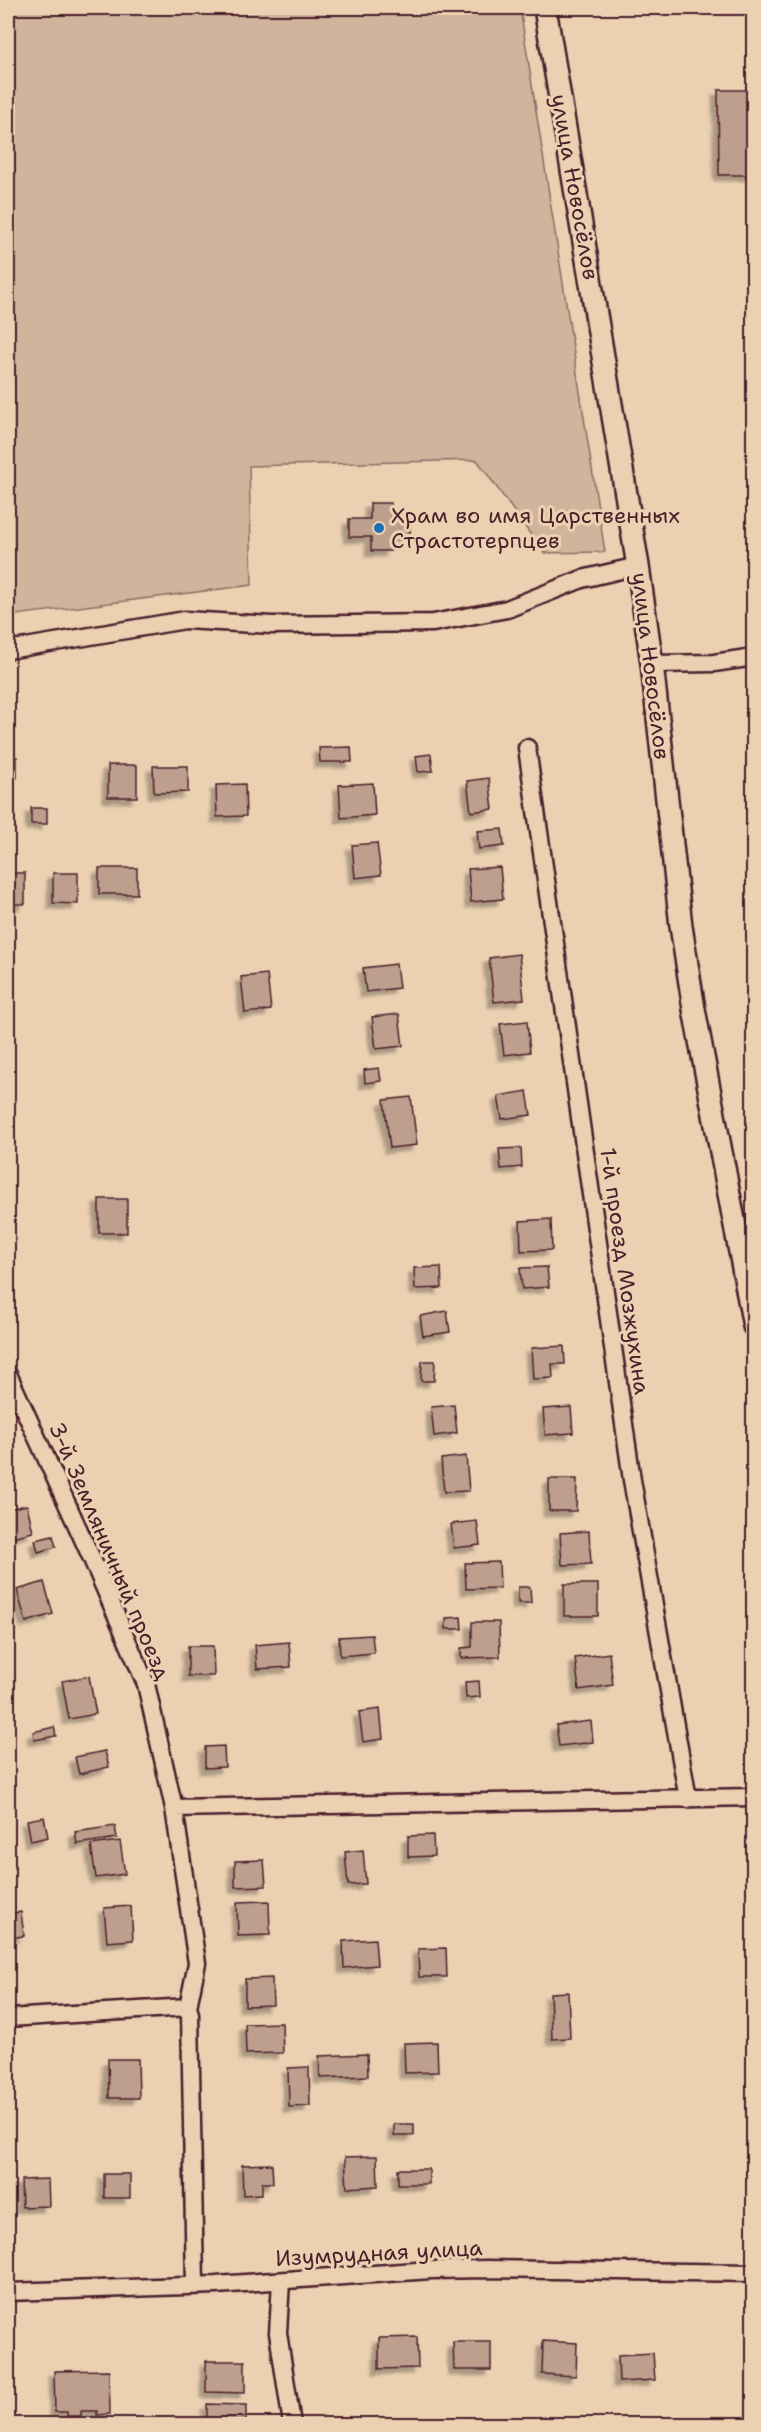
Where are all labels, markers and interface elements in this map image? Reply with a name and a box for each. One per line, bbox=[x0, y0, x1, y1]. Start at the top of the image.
street label: улица Новосёлов bbox=[544, 92, 606, 282]
place label: Храм во имя Царственных Страстотерпцев bbox=[391, 501, 680, 555]
marker: Храм во имя Царственных Страстотерпцев bbox=[372, 521, 386, 535]
street label: улица Новосёлов bbox=[625, 571, 677, 761]
street label: 1-й проезд Мозжухина bbox=[593, 1146, 657, 1397]
street label: 3-й Земляничный проезд bbox=[42, 1418, 178, 1684]
street label: Изумрудная улица bbox=[275, 2233, 484, 2273]

